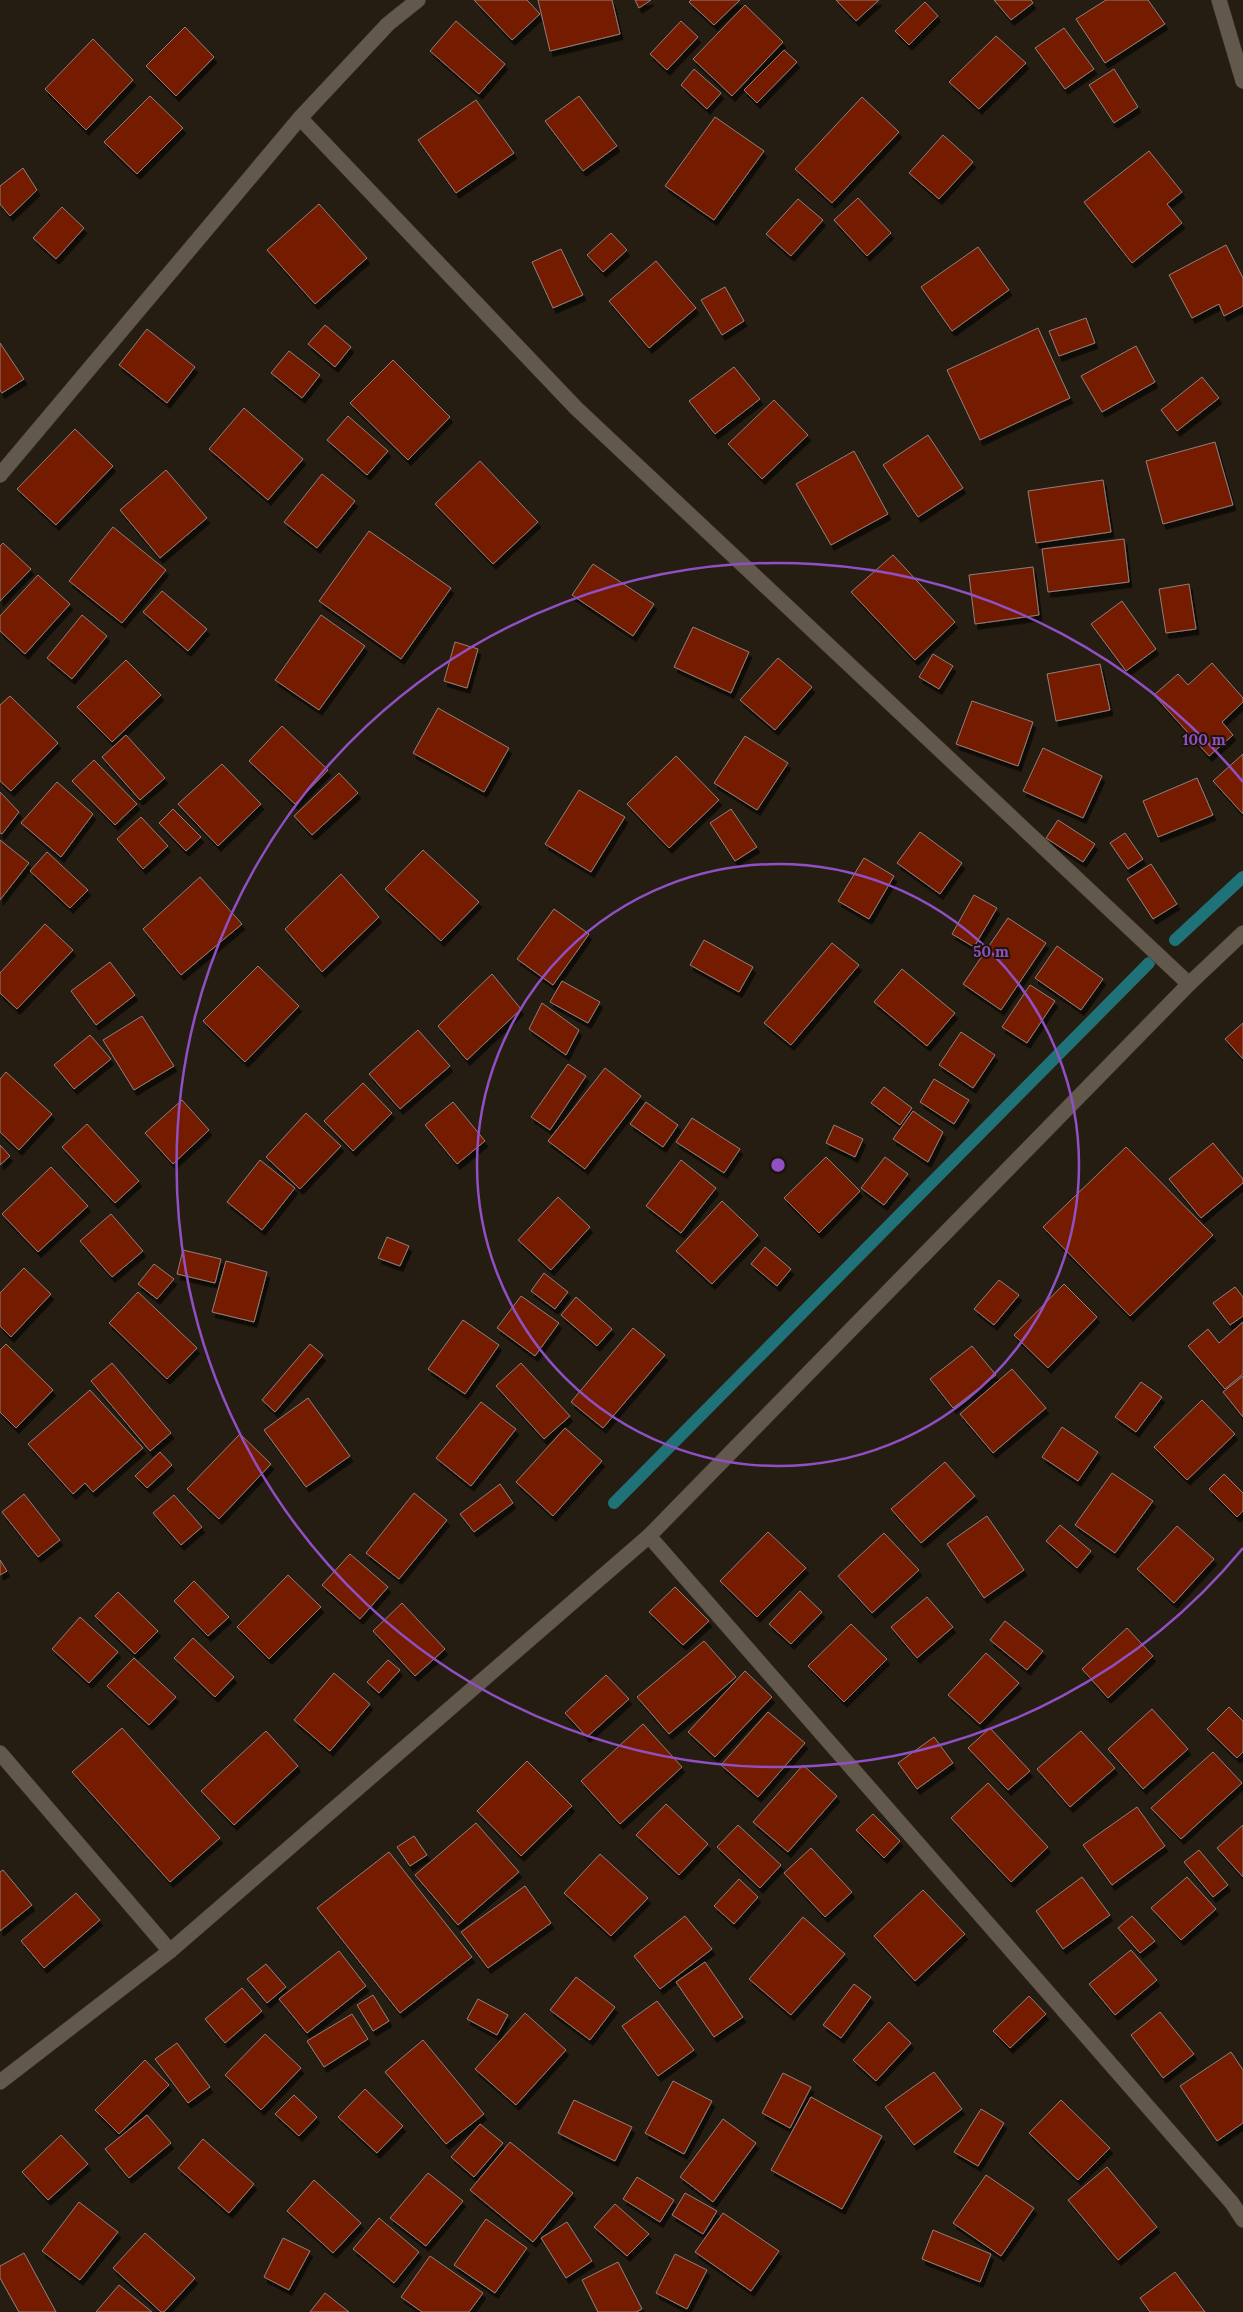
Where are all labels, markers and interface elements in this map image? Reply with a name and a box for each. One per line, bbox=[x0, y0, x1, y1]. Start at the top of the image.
text: 100 m bbox=[1183, 730, 1226, 749]
text: 50 m bbox=[973, 942, 1009, 961]
centre of rings bbox=[769, 1156, 787, 1174]

